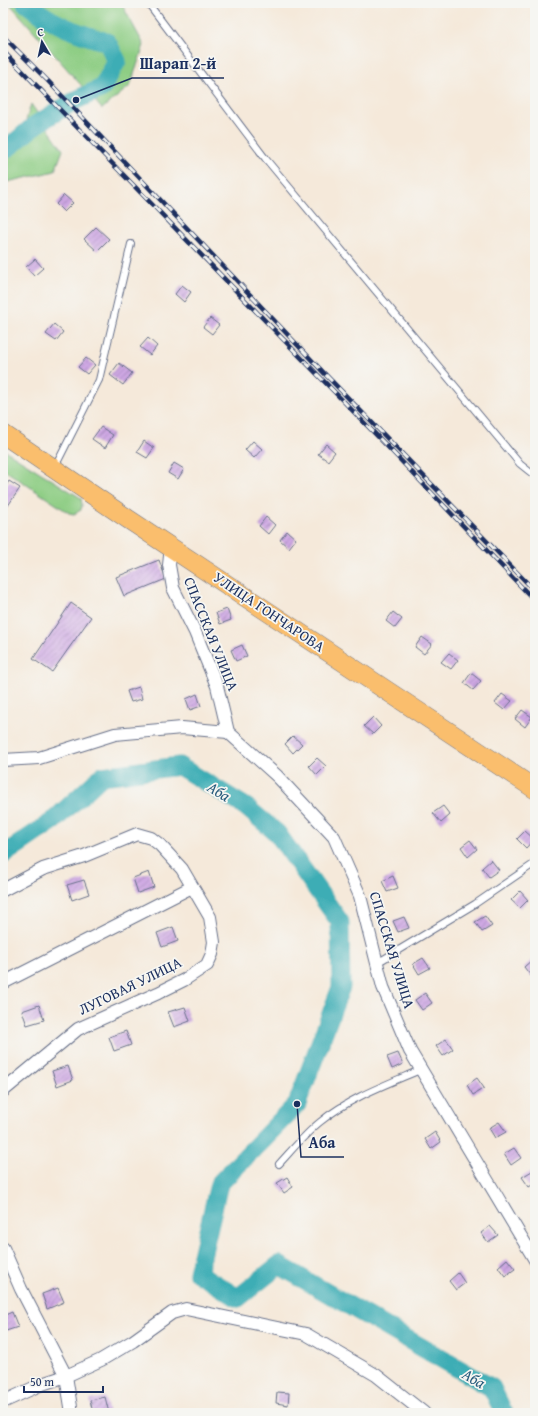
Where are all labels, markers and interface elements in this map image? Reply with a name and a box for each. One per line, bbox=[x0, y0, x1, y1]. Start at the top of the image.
north arrow bbox=[22, 22, 62, 62]
text: С bbox=[36, 24, 45, 41]
callout: Шарап 2-й bbox=[132, 50, 224, 78]
text: Шарап 2-й bbox=[140, 51, 216, 75]
street label: УЛИЦА ГОНЧАРОВА bbox=[209, 566, 329, 657]
street label: СПАССКАЯ УЛИЦА bbox=[179, 574, 244, 694]
water label: Аба bbox=[202, 774, 236, 808]
street label: СПАССКАЯ УЛИЦА bbox=[365, 889, 420, 1011]
street label: ЛУГОВАЯ УЛИЦА bbox=[75, 951, 185, 1020]
callout: Аба bbox=[301, 1129, 344, 1157]
text: Аба bbox=[308, 1130, 336, 1154]
water label: Аба bbox=[457, 1361, 491, 1395]
scale bar bbox=[24, 1368, 103, 1394]
text: 50 m bbox=[30, 1373, 54, 1390]

